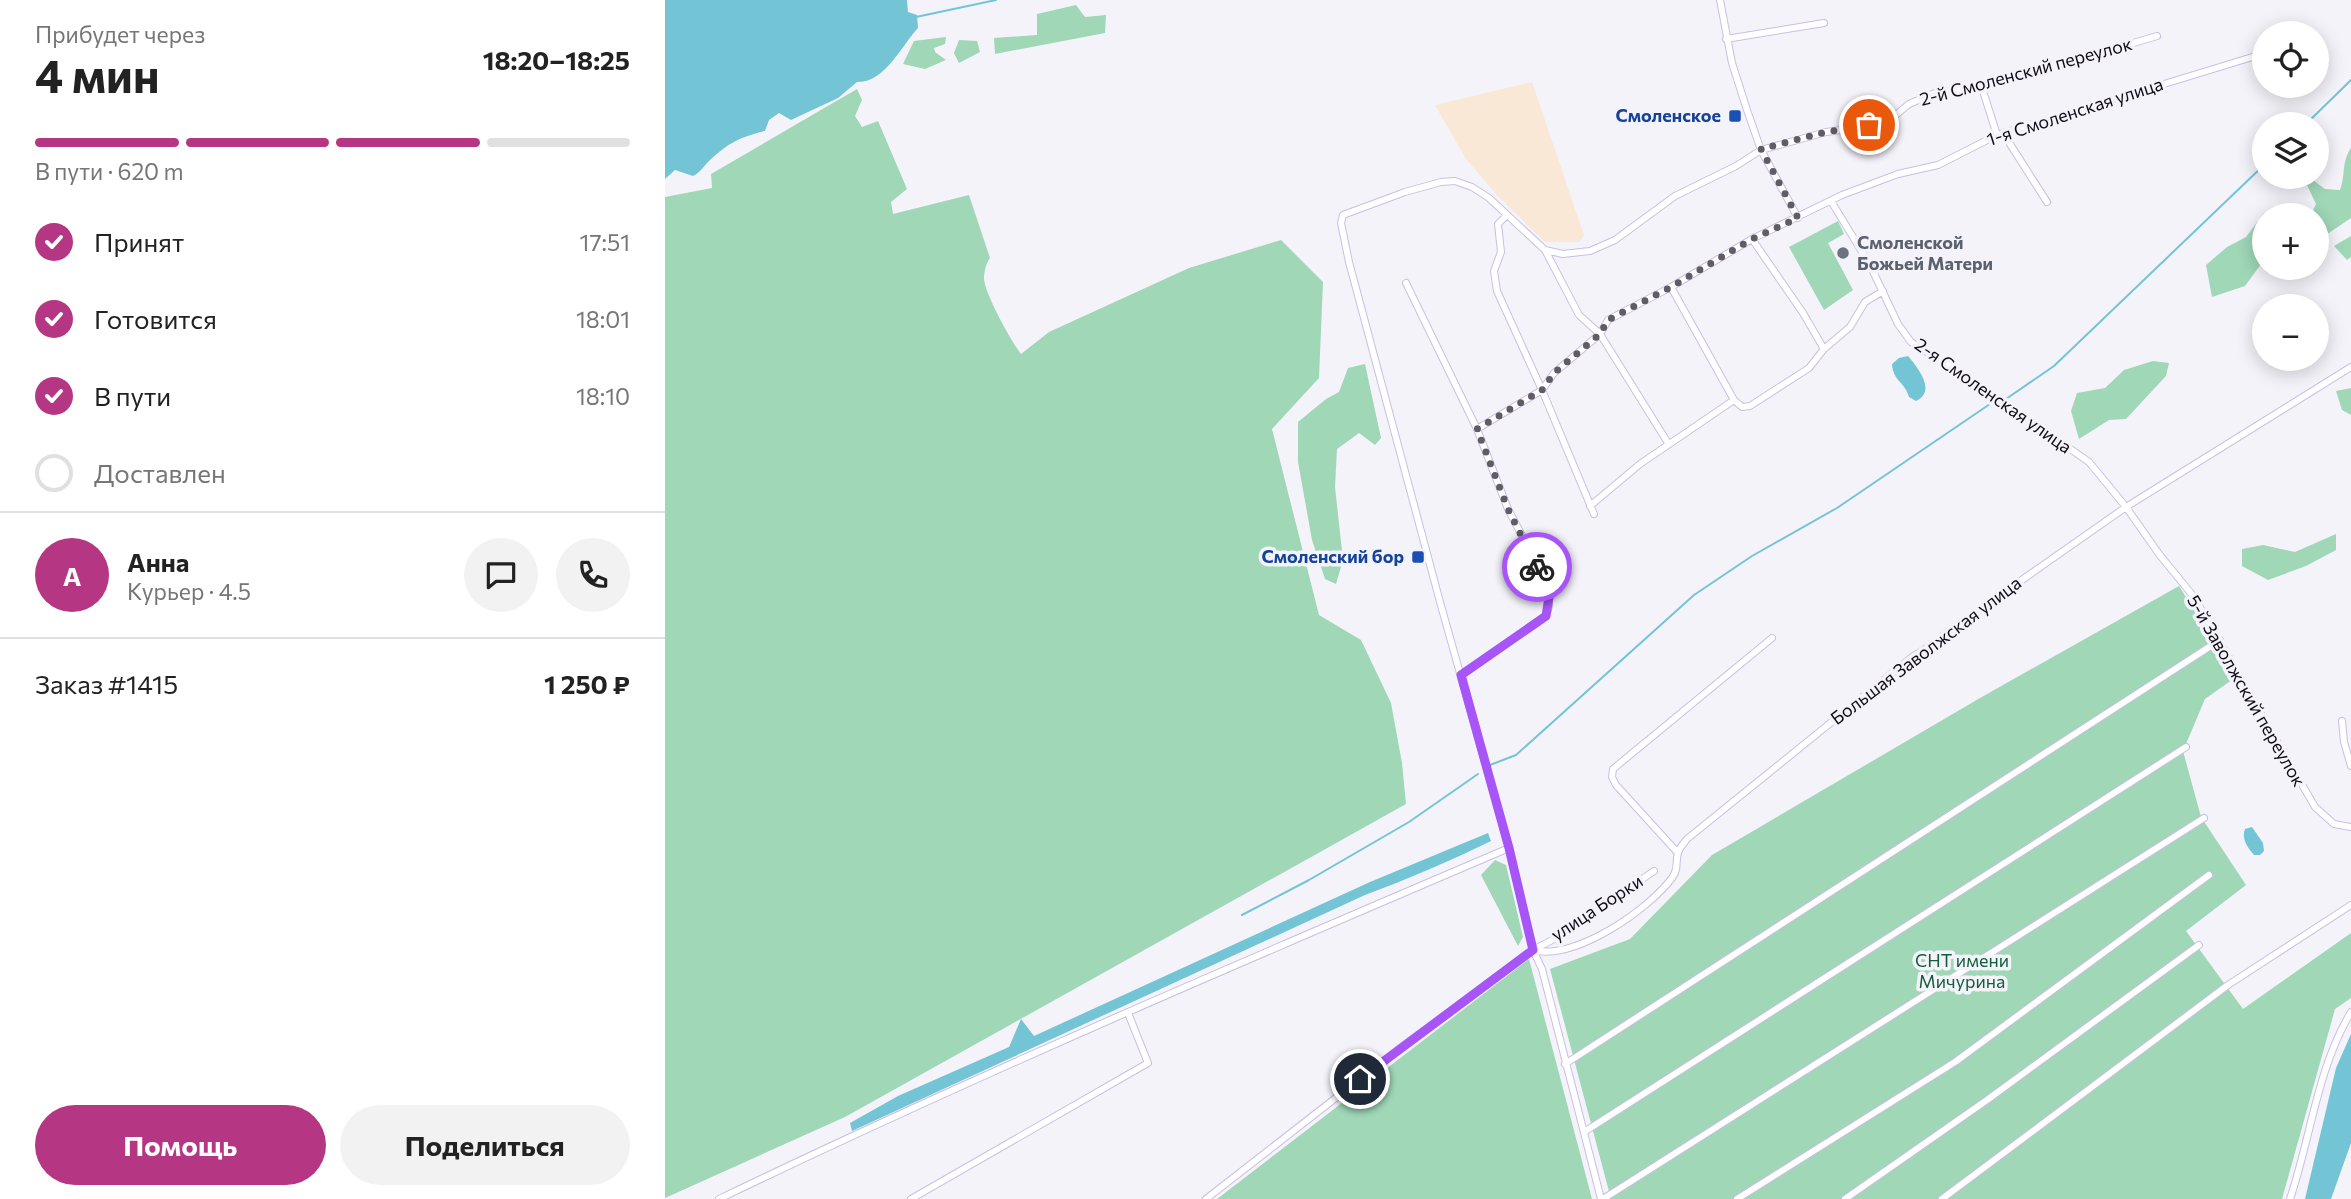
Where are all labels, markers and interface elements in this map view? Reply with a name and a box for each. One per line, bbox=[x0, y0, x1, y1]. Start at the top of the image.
text: Прибудет через bbox=[35, 20, 205, 48]
map controls bbox=[2252, 21, 2329, 371]
button: locate bbox=[2252, 21, 2329, 98]
street label: 2-й Смоленский переулок bbox=[1917, 32, 2135, 110]
text: 18:20–18:25 bbox=[483, 44, 630, 75]
text: 4 мин bbox=[35, 46, 160, 102]
street label: 1-я Смоленская улица bbox=[1984, 72, 2166, 150]
pin bbox=[1839, 95, 1899, 155]
place label: Смоленское bbox=[1615, 104, 1721, 126]
icon: bag bbox=[1850, 106, 1888, 144]
marker: Смоленское bbox=[1727, 108, 1743, 124]
button: layers bbox=[2252, 112, 2329, 189]
text: В пути · 620 m bbox=[35, 157, 184, 185]
button: + bbox=[2252, 203, 2329, 280]
icon: check bbox=[35, 223, 73, 261]
text: Принят bbox=[94, 226, 184, 257]
text: 17:51 bbox=[580, 228, 630, 256]
place label: Смоленской Божьей Матери bbox=[1857, 231, 1993, 274]
marker: Смоленской Божьей Матери bbox=[1835, 245, 1851, 261]
button: − bbox=[2252, 294, 2329, 371]
icon: check bbox=[35, 300, 73, 338]
text: Готовится bbox=[94, 303, 217, 334]
text: 18:01 bbox=[576, 305, 630, 333]
street label: 2-я Смоленская улица bbox=[1911, 333, 2076, 458]
icon: check bbox=[35, 377, 73, 415]
text: В пути bbox=[94, 380, 171, 411]
text: 18:10 bbox=[576, 382, 630, 410]
text: Доставлен bbox=[94, 457, 226, 488]
courier bbox=[1502, 532, 1572, 602]
button: chat bbox=[464, 538, 538, 612]
button: phone bbox=[556, 538, 630, 612]
place label: Смоленский бор bbox=[1262, 545, 1404, 567]
text: Анна bbox=[127, 546, 189, 577]
icon: bike bbox=[1518, 548, 1556, 586]
marker: Смоленский бор bbox=[1410, 549, 1426, 565]
text: А bbox=[63, 560, 81, 591]
street label: Большая Заволжская улица bbox=[1826, 571, 2025, 729]
text: Курьер · 4.5 bbox=[127, 577, 251, 605]
street label: 5-й Заволжский переулок bbox=[2183, 591, 2311, 790]
text: Заказ #1415 bbox=[35, 668, 178, 699]
text: 1 250 ₽ bbox=[544, 668, 630, 699]
street label: улица Борки bbox=[1546, 869, 1647, 945]
park label: СНТ имени Мичурина bbox=[1915, 949, 2009, 992]
pin bbox=[1330, 1049, 1390, 1109]
icon: home bbox=[1341, 1060, 1379, 1098]
button: Помощь bbox=[35, 1105, 326, 1185]
button: Поделиться bbox=[340, 1105, 630, 1185]

